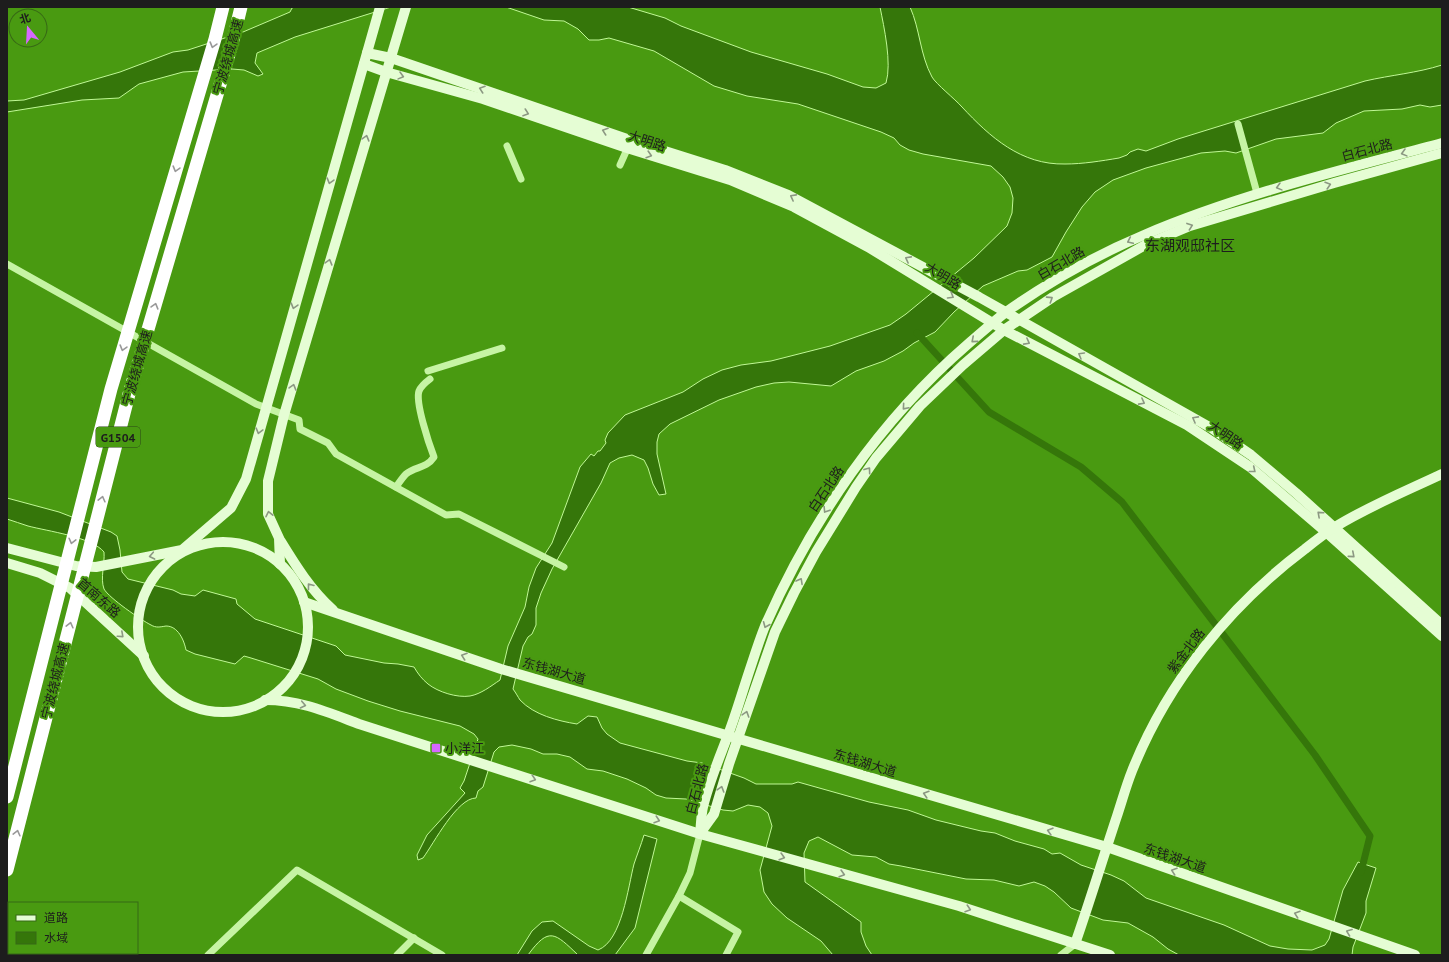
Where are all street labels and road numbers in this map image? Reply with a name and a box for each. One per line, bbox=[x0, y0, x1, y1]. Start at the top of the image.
street label: 宁波绕城高速 bbox=[209, 17, 247, 97]
street label: 大明路 bbox=[626, 127, 668, 155]
street label: 白石北路 bbox=[1340, 135, 1394, 165]
street label: 白石北路 bbox=[1034, 243, 1088, 283]
street label: 大明路 bbox=[922, 259, 964, 293]
street label: 宁波绕城高速 bbox=[118, 328, 156, 408]
street label: 大明路 bbox=[1205, 417, 1247, 453]
road number: G1504 bbox=[96, 427, 140, 447]
street label: 白石北路 bbox=[804, 463, 848, 515]
street label: 首南东路 bbox=[74, 575, 124, 621]
street label: 紫金北路 bbox=[1164, 625, 1208, 677]
street label: 宁波绕城高速 bbox=[37, 641, 73, 721]
street label: 东钱湖大道 bbox=[520, 654, 588, 688]
street label: 东钱湖大道 bbox=[831, 745, 899, 781]
street label: 白石北路 bbox=[682, 762, 712, 816]
street label: 东钱湖大道 bbox=[1141, 839, 1209, 877]

